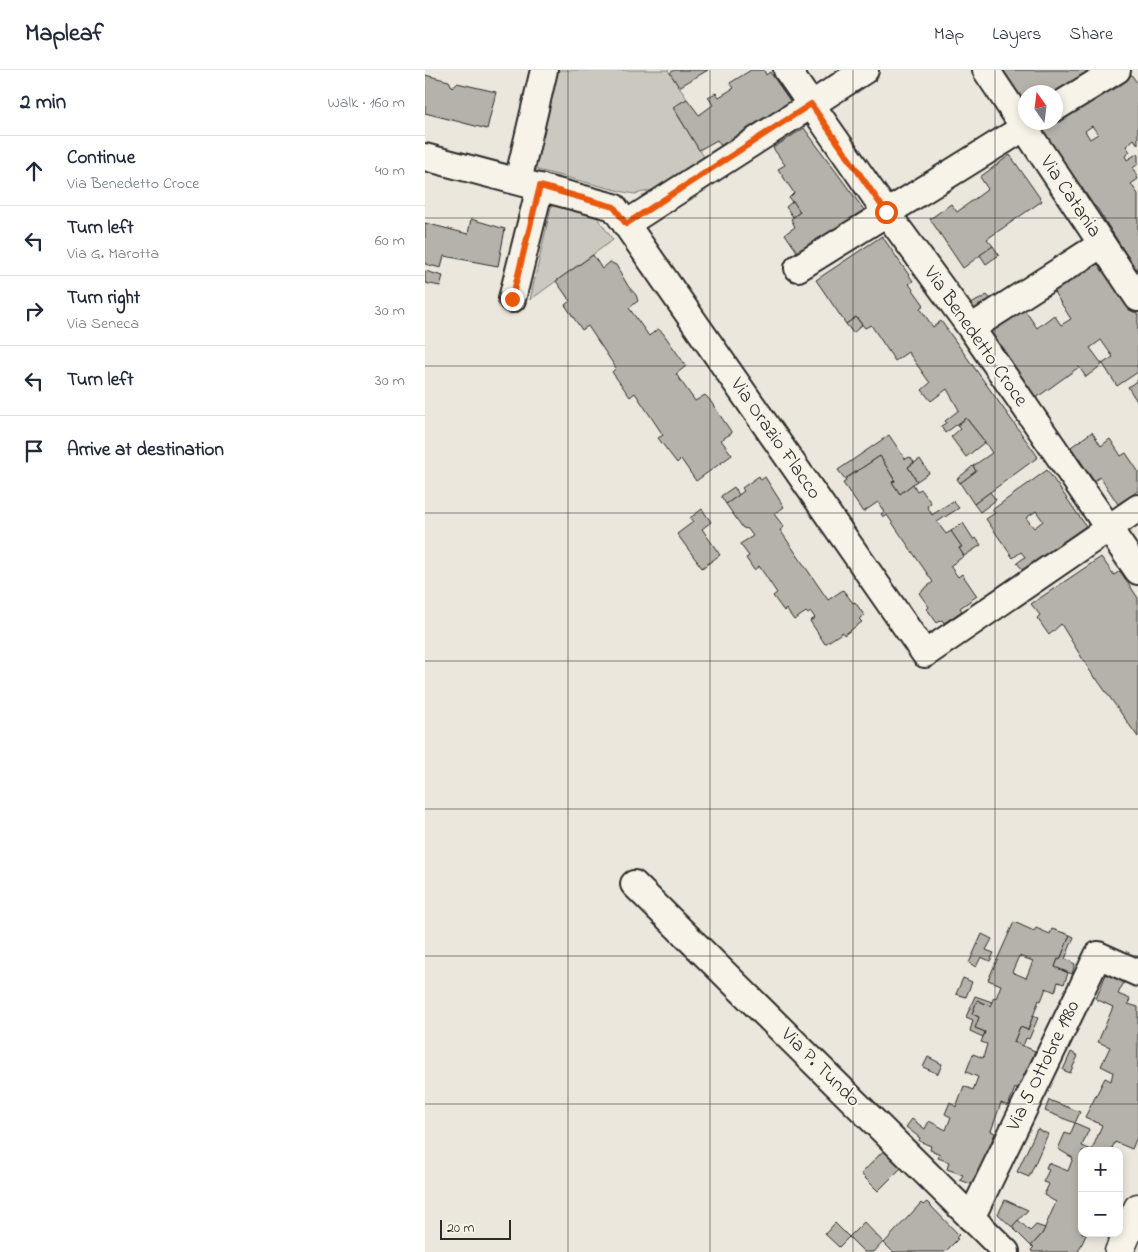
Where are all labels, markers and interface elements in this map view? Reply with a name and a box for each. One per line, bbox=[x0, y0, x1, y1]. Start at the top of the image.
text: Mapleaf bbox=[25, 17, 104, 52]
text: Map bbox=[934, 22, 964, 48]
text: Layers bbox=[992, 22, 1042, 48]
text: Share bbox=[1070, 22, 1113, 48]
north arrow bbox=[1018, 85, 1063, 130]
text: 2 min bbox=[20, 88, 66, 118]
text: Walk · 160 m bbox=[327, 91, 405, 115]
text: Continue bbox=[67, 145, 135, 172]
street label: Via Catania bbox=[1031, 149, 1108, 244]
icon: ahead bbox=[20, 157, 48, 185]
text: 40 m bbox=[375, 159, 405, 183]
text: Via Benedetto Croce bbox=[67, 172, 199, 196]
route start bbox=[875, 201, 898, 224]
text: Turn left bbox=[67, 215, 134, 242]
icon: left bbox=[20, 227, 48, 255]
text: 60 m bbox=[375, 229, 405, 253]
text: Via G. Marotta bbox=[67, 242, 159, 266]
street label: Via Benedetto Croce bbox=[915, 260, 1034, 413]
text: Turn right bbox=[67, 285, 140, 312]
route end bbox=[501, 288, 524, 311]
icon: right bbox=[20, 297, 48, 325]
text: 30 m bbox=[375, 299, 405, 323]
text: Via Seneca bbox=[67, 312, 139, 336]
icon: left bbox=[20, 367, 48, 395]
text: Turn left bbox=[67, 367, 134, 394]
text: 30 m bbox=[375, 369, 405, 393]
street label: Via Orazio Flacco bbox=[722, 371, 828, 506]
icon: arrive bbox=[20, 437, 48, 465]
text: Arrive at destination bbox=[67, 437, 224, 464]
street label: Via 5 Ottobre 1980 bbox=[999, 996, 1088, 1137]
street label: Via P. Tundo bbox=[773, 1021, 866, 1114]
map controls bbox=[1078, 1147, 1123, 1237]
button: + bbox=[1078, 1147, 1123, 1192]
button: − bbox=[1078, 1192, 1123, 1237]
scale bar bbox=[440, 1217, 511, 1240]
text: 20 m bbox=[447, 1218, 474, 1239]

